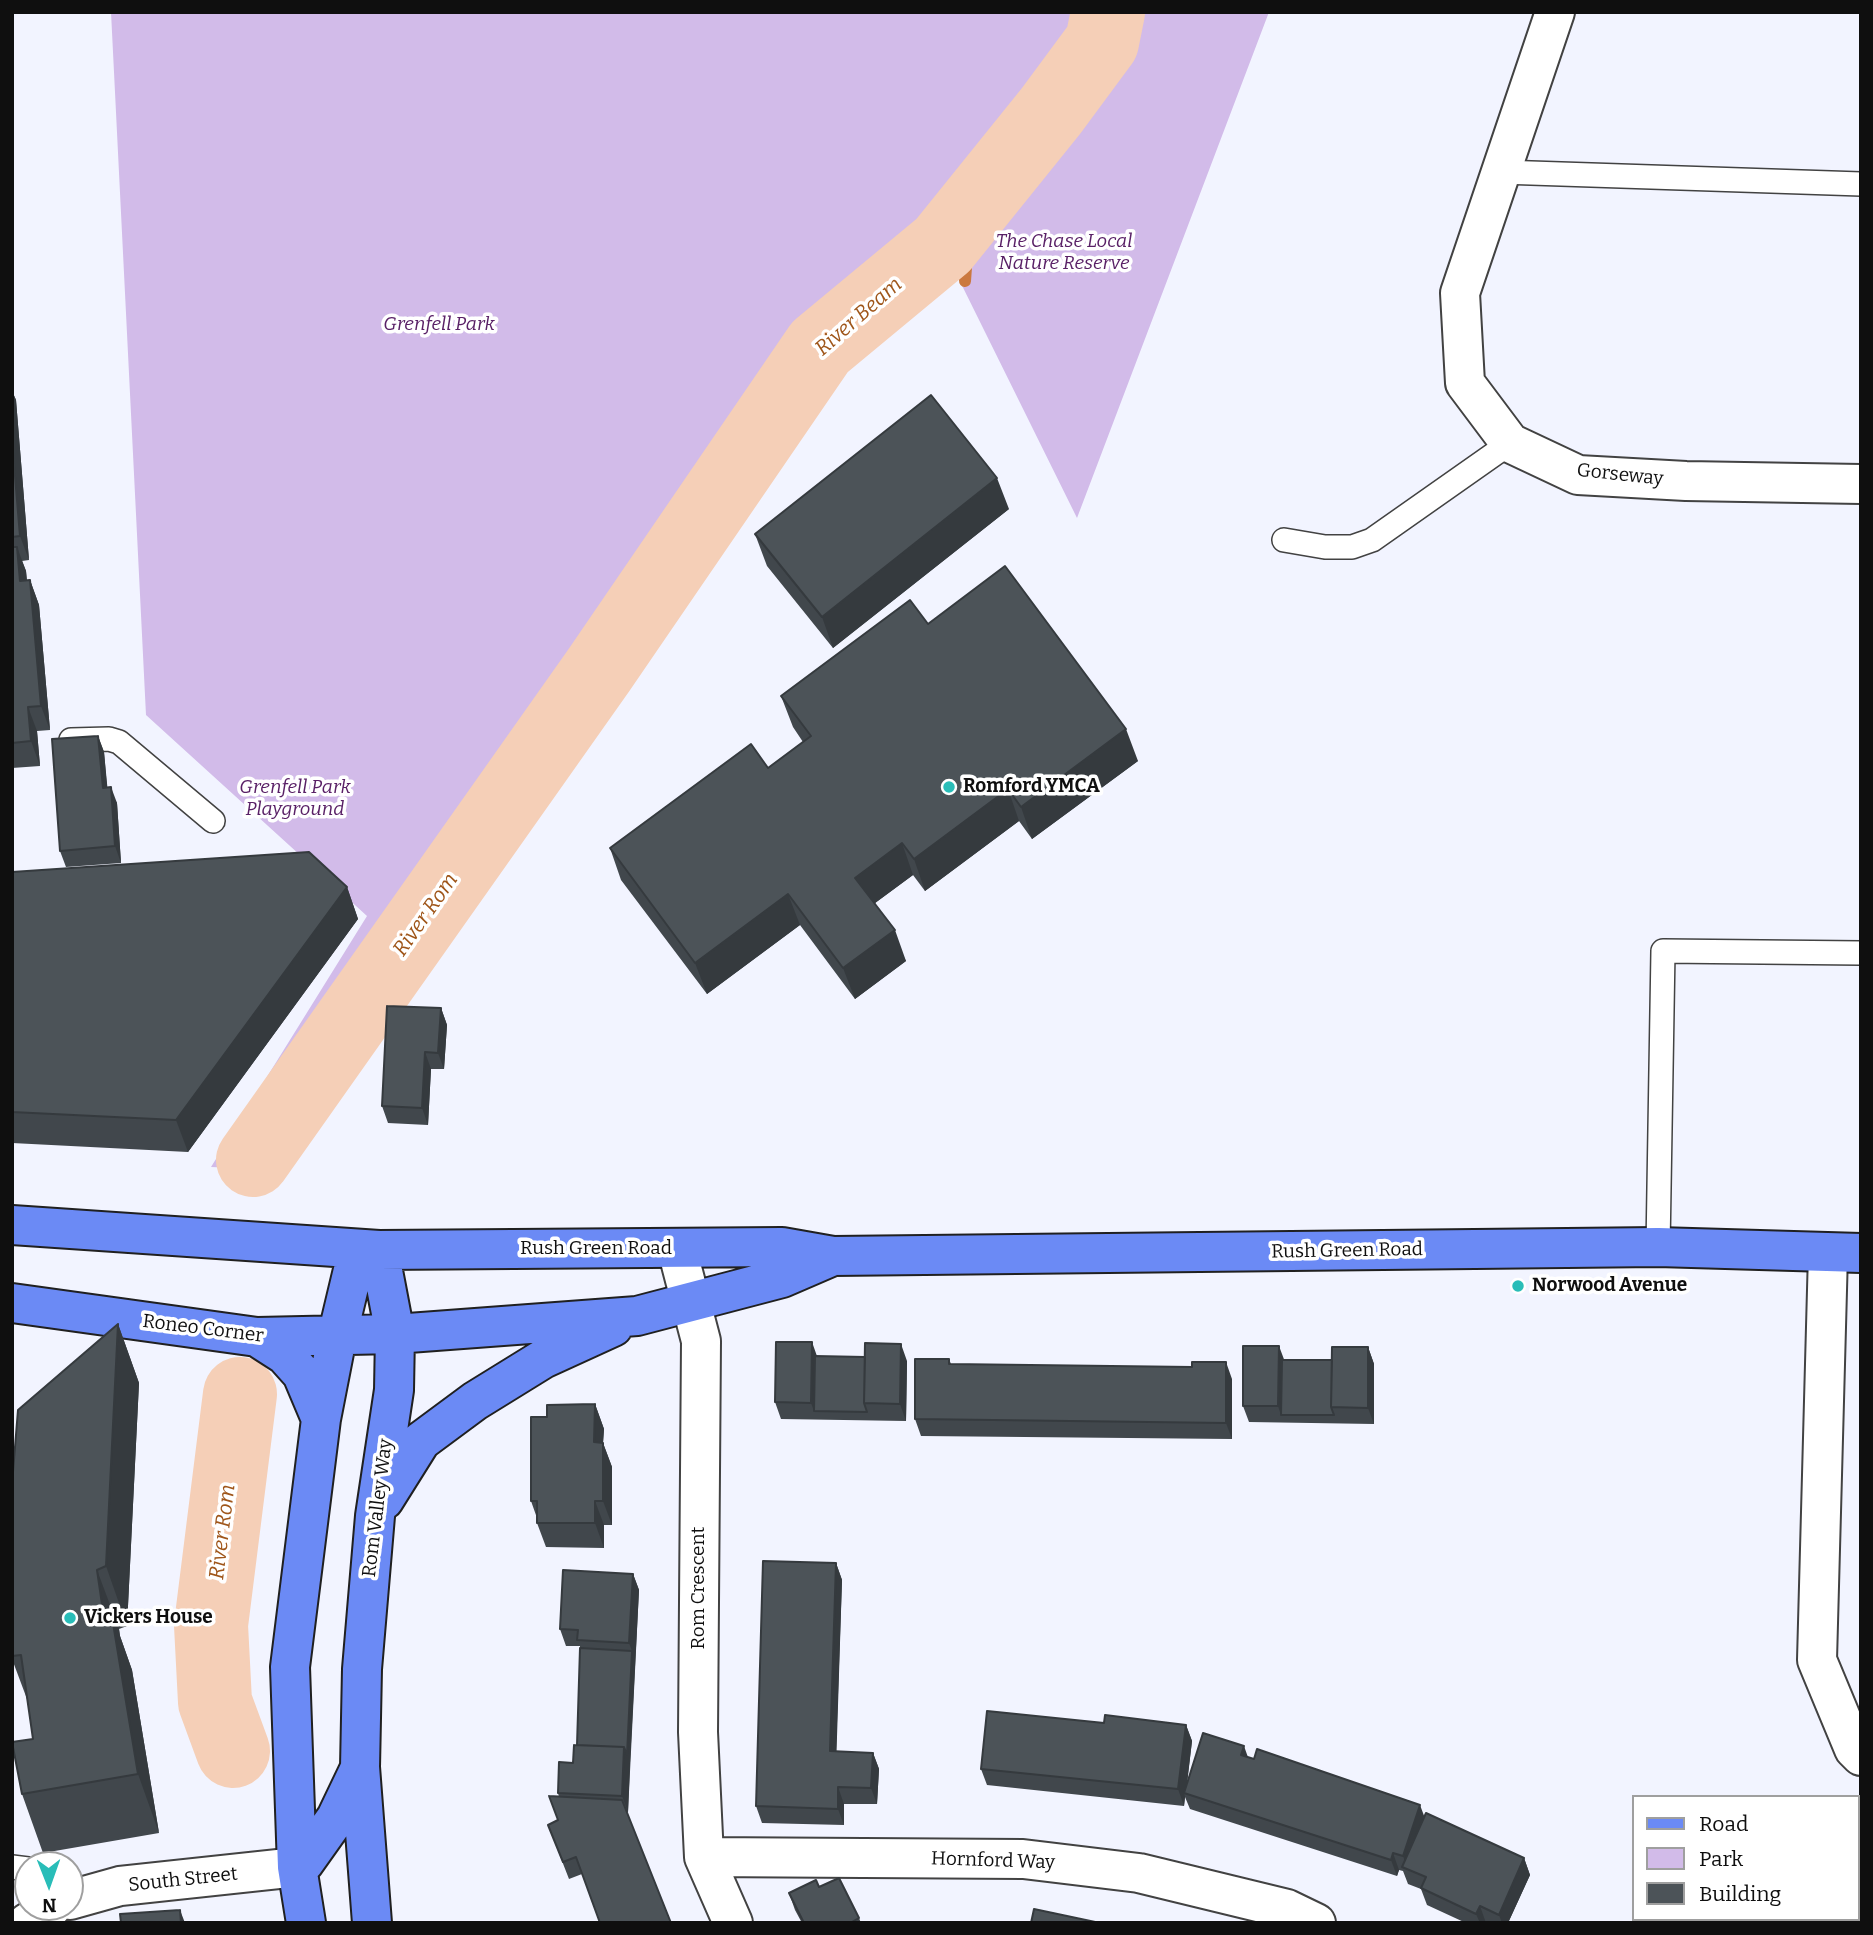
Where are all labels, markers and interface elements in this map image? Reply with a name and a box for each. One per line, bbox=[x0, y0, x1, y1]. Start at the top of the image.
park label: The Chase Local Nature Reserve bbox=[996, 231, 1132, 275]
water label: River Beam bbox=[810, 272, 908, 362]
park label: Grenfell Park bbox=[383, 314, 495, 336]
street label: Gorseway bbox=[1576, 459, 1664, 491]
place label: Romford YMCA bbox=[963, 776, 1100, 798]
park label: Grenfell Park Playground bbox=[239, 777, 351, 821]
marker: Romford YMCA bbox=[941, 779, 957, 795]
water label: River Rom bbox=[388, 869, 464, 961]
street label: Rush Green Road bbox=[520, 1238, 672, 1260]
street label: Rush Green Road bbox=[1271, 1238, 1423, 1264]
place label: Norwood Avenue bbox=[1532, 1275, 1687, 1297]
marker: Norwood Avenue bbox=[1510, 1278, 1526, 1294]
street label: Roneo Corner bbox=[141, 1310, 265, 1348]
street label: Rom Valley Way bbox=[358, 1437, 398, 1579]
water label: River Rom bbox=[205, 1483, 241, 1581]
street label: Rom Crescent bbox=[688, 1527, 710, 1649]
place label: Vickers House bbox=[84, 1607, 213, 1629]
marker: Vickers House bbox=[62, 1610, 78, 1626]
legend bbox=[1632, 1795, 1859, 1921]
text: Road bbox=[1699, 1811, 1748, 1837]
text: Park bbox=[1699, 1846, 1743, 1872]
street label: Hornford Way bbox=[931, 1847, 1055, 1875]
north arrow bbox=[14, 1851, 84, 1921]
street label: South Street bbox=[127, 1863, 239, 1897]
text: Building bbox=[1699, 1881, 1781, 1907]
text: N bbox=[42, 1894, 57, 1917]

